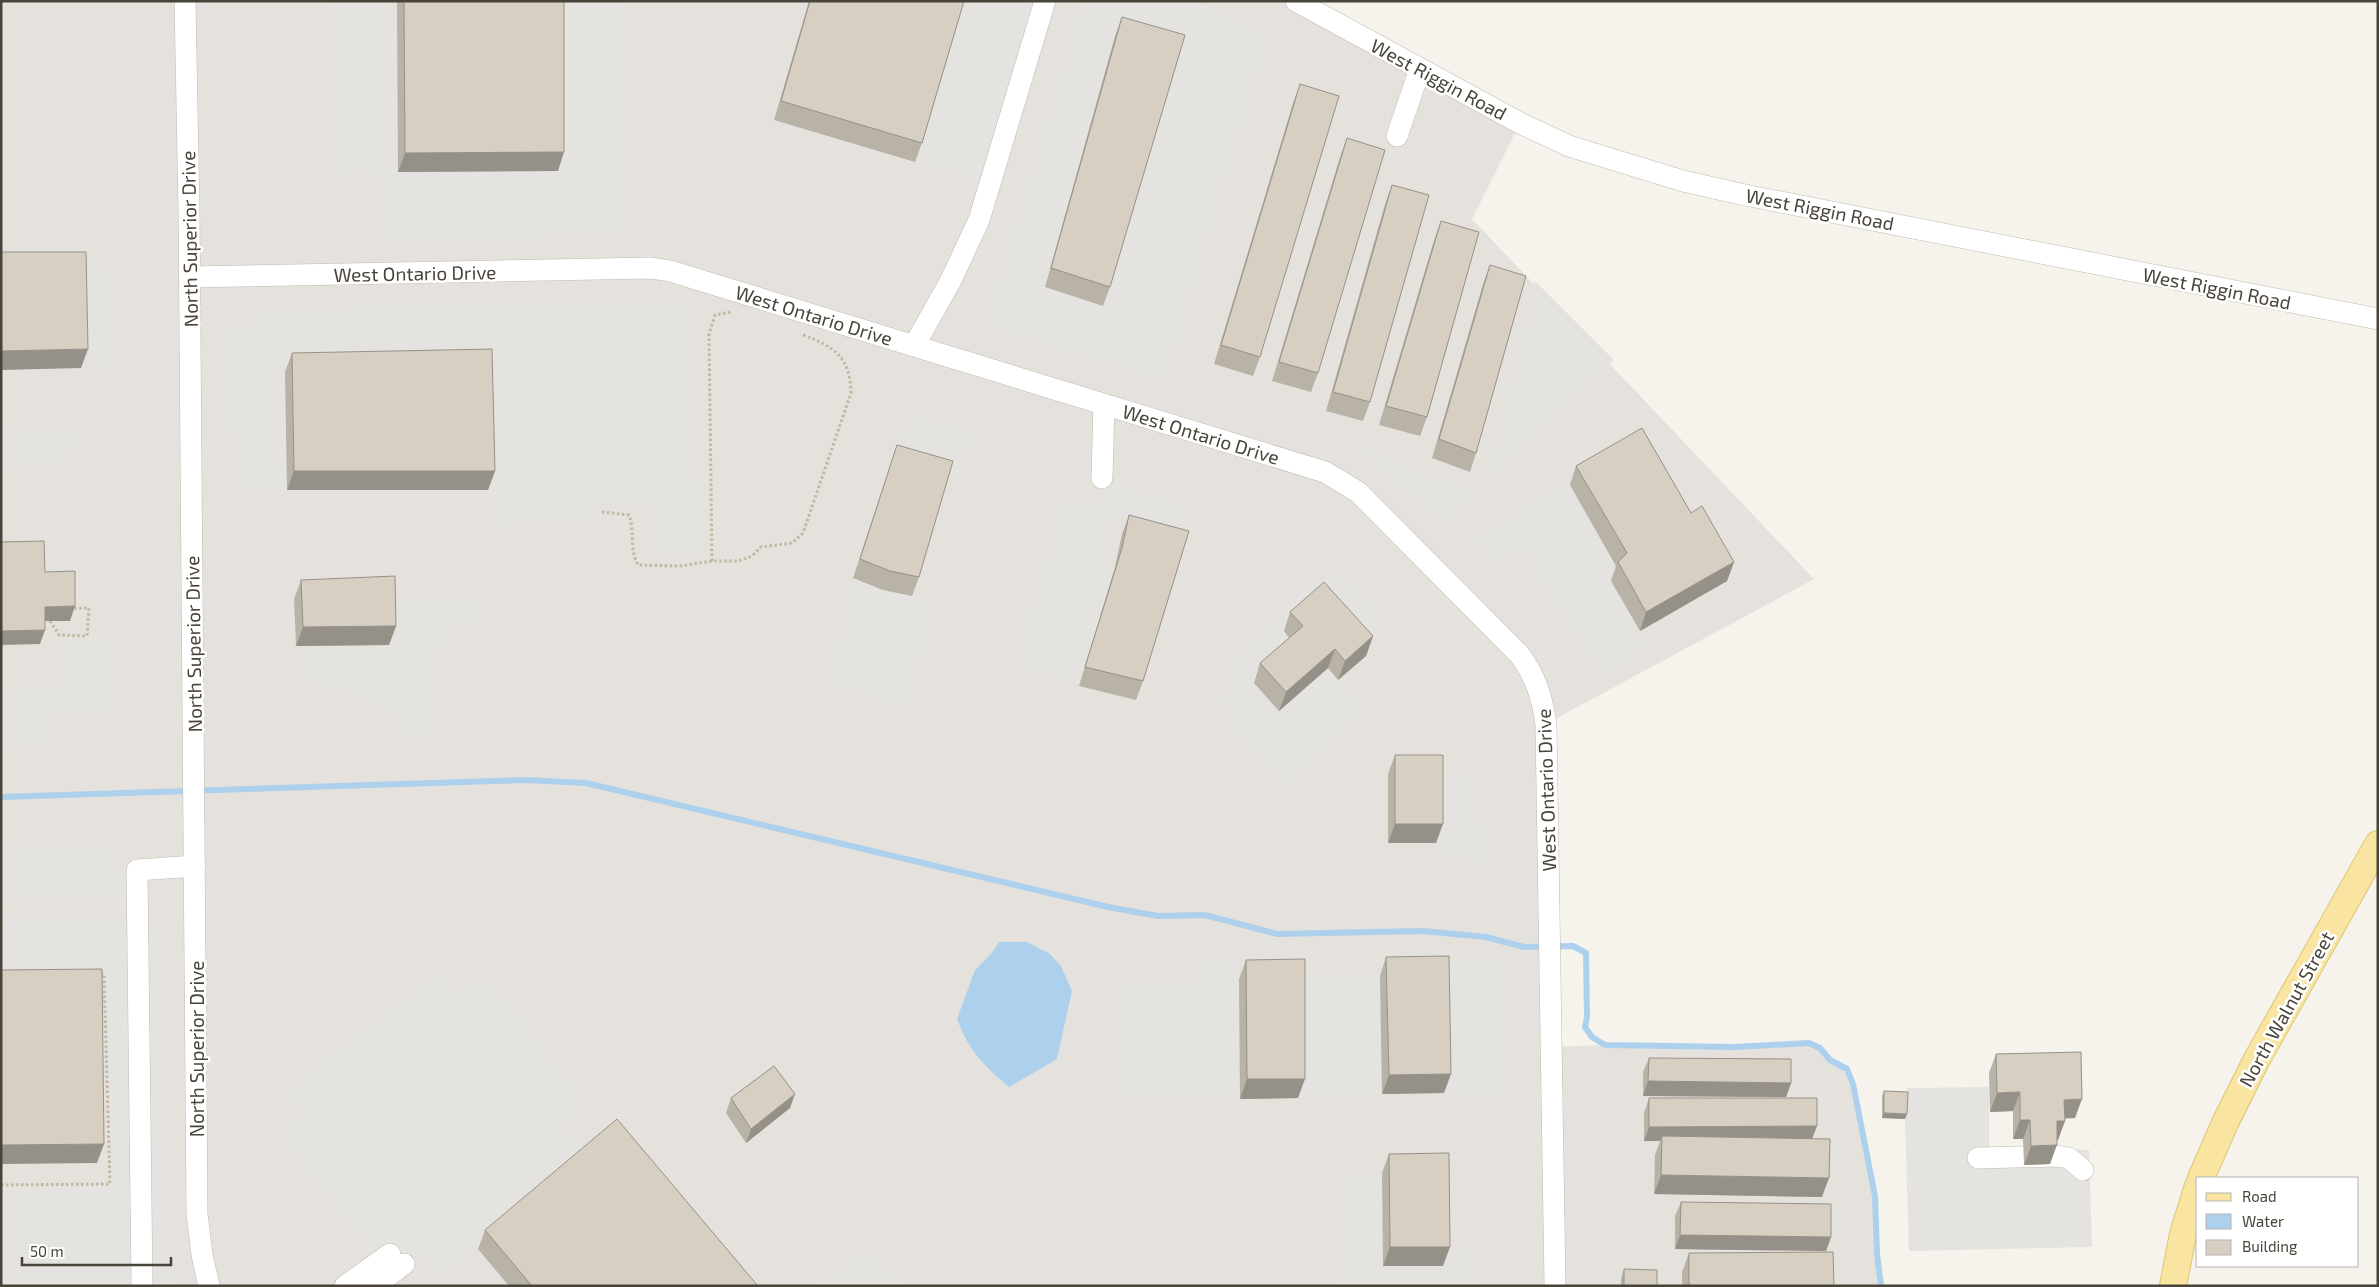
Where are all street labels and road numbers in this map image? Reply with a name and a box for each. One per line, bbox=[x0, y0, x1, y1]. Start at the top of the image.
street label: West Riggin Road bbox=[1367, 34, 1511, 124]
street label: North Superior Drive bbox=[176, 150, 202, 328]
street label: West Riggin Road bbox=[1744, 183, 1896, 235]
street label: West Ontario Drive bbox=[333, 260, 497, 286]
street label: West Riggin Road bbox=[2141, 262, 2293, 314]
street label: West Ontario Drive bbox=[733, 280, 895, 350]
street label: West Ontario Drive bbox=[1120, 399, 1282, 469]
street label: North Superior Drive bbox=[180, 555, 206, 733]
street label: West Ontario Drive bbox=[1532, 708, 1560, 872]
street label: North Walnut Street bbox=[2234, 927, 2338, 1091]
street label: North Superior Drive bbox=[185, 961, 208, 1137]

